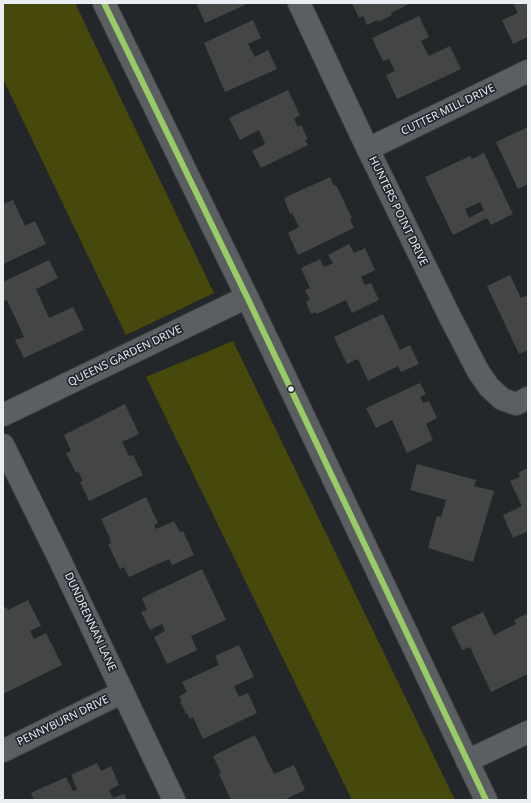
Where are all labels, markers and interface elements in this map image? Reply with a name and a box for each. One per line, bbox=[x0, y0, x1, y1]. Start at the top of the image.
street label: CUTTER MILL DRIVE bbox=[399, 82, 497, 138]
street label: HUNTERS POINT DRIVE bbox=[366, 154, 430, 268]
street label: QUEENS GARDEN DRIVE bbox=[66, 323, 184, 389]
unlabelled marker bbox=[286, 384, 296, 394]
street label: DUNDRENNAN LANE bbox=[61, 570, 119, 674]
street label: PENNYBURN DRIVE bbox=[15, 693, 111, 749]

